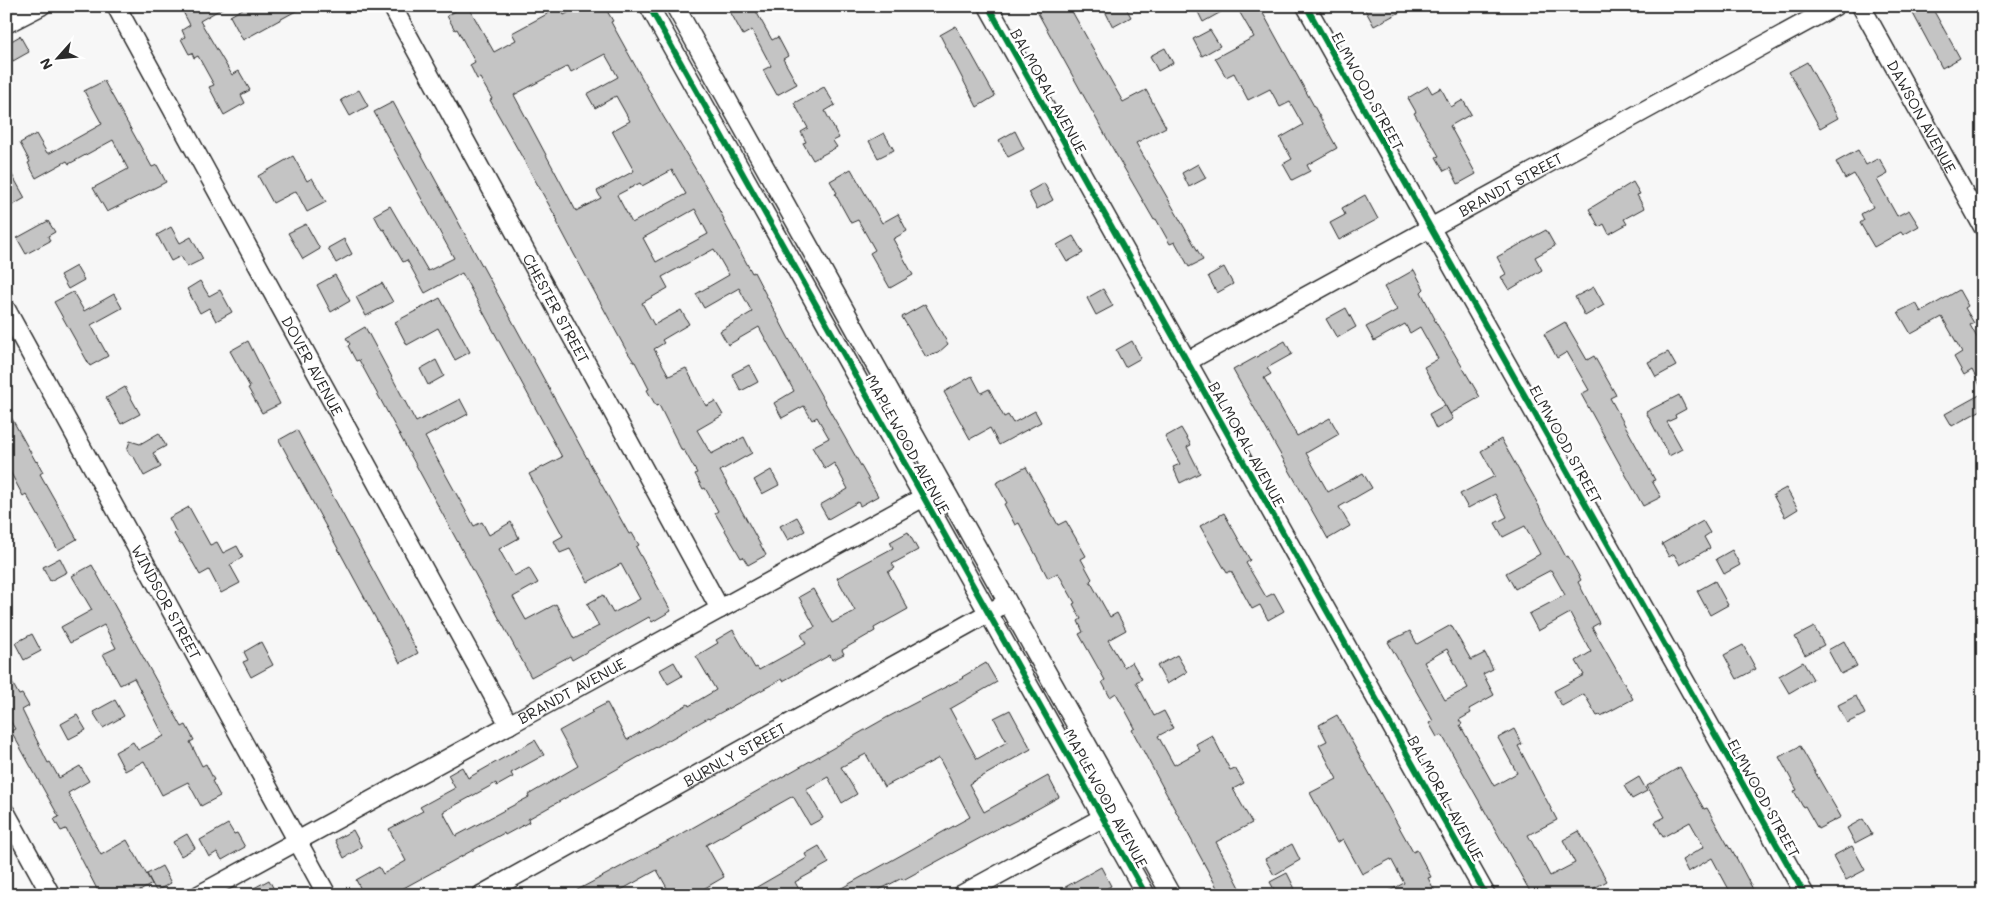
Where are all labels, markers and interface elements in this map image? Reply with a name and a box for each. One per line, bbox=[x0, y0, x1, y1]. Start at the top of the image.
street label: BALMORAL AVENUE bbox=[1006, 25, 1092, 157]
street label: ELMWOOD STREET bbox=[1327, 28, 1409, 154]
north arrow bbox=[32, 32, 82, 82]
text: N bbox=[35, 55, 57, 73]
street label: DAWSON AVENUE bbox=[1883, 56, 1961, 177]
street label: BRANDT STREET bbox=[1455, 147, 1566, 221]
street label: CHESTER STREET bbox=[518, 250, 594, 367]
street label: DOVER AVENUE bbox=[277, 312, 348, 420]
street label: MAPLEWOOD AVENUE bbox=[861, 371, 955, 517]
street label: BALMORAL AVENUE bbox=[1204, 378, 1290, 510]
street label: ELMWOOD STREET bbox=[1525, 381, 1607, 507]
street label: WINDSOR STREET bbox=[127, 541, 206, 663]
street label: BRANDT AVENUE bbox=[514, 653, 629, 728]
street label: BURNLY STREET bbox=[680, 717, 789, 791]
street label: MAPLEWOOD AVENUE bbox=[1059, 725, 1153, 871]
street label: BALMORAL AVENUE bbox=[1403, 732, 1489, 864]
street label: ELMWOOD STREET bbox=[1723, 735, 1805, 861]

